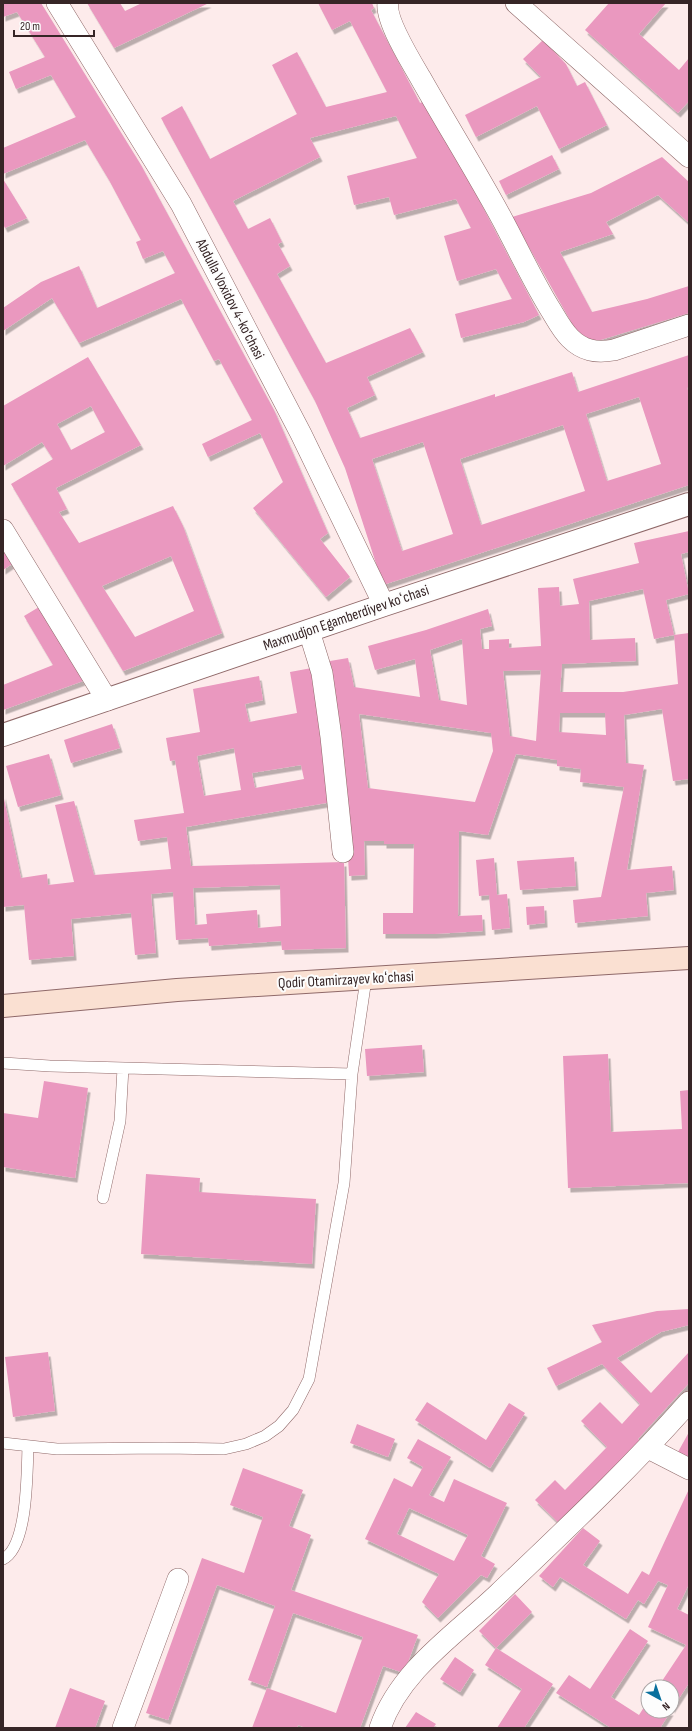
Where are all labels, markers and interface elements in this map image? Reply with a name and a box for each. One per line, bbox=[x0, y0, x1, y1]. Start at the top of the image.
scale bar bbox=[14, 12, 94, 38]
text: 20 m bbox=[20, 19, 40, 34]
street label: Abdulla Voxidov 4-ko'chasi bbox=[191, 235, 269, 363]
street label: Maxmudjon Egamberdiyev koʻchasi bbox=[261, 581, 432, 655]
street label: Qodir Otamirzayev koʻchasi bbox=[278, 967, 415, 993]
north arrow bbox=[640, 1679, 680, 1719]
text: N bbox=[660, 1699, 673, 1713]

